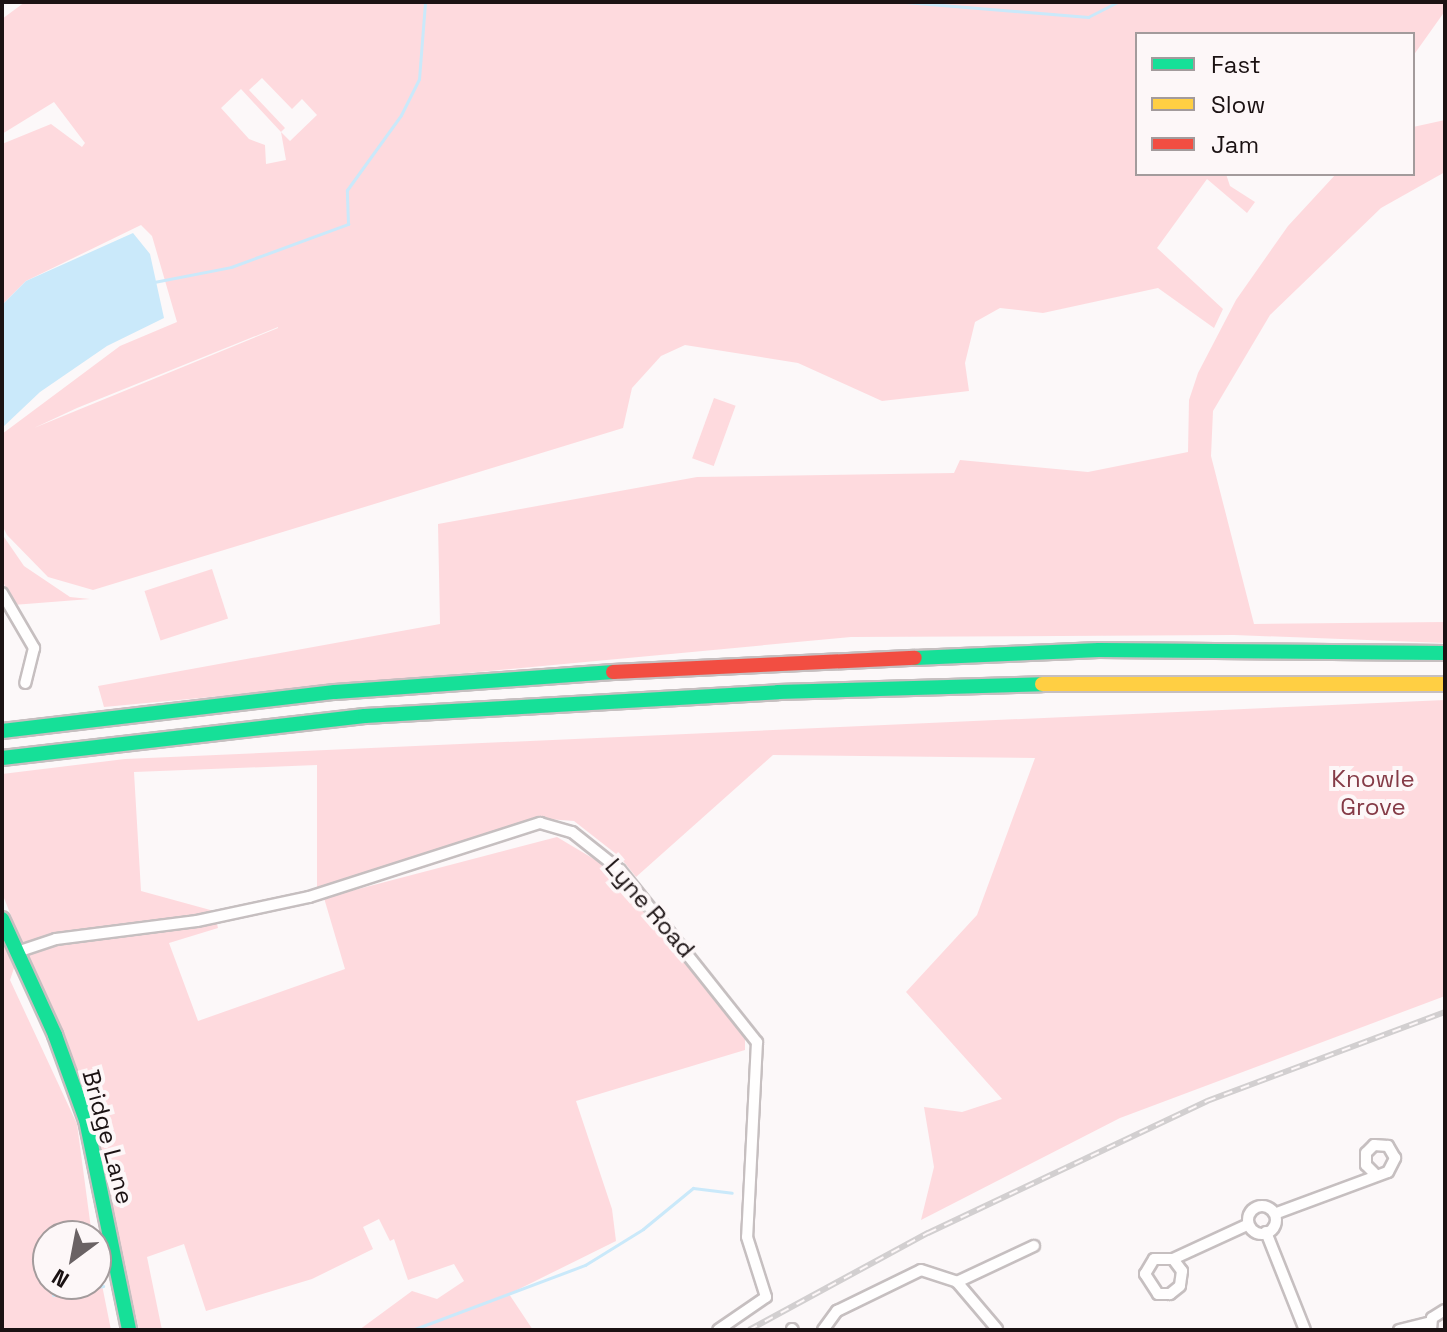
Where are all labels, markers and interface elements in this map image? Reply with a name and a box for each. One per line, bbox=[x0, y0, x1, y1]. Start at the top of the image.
legend bbox=[1135, 32, 1415, 176]
text: Fast bbox=[1211, 49, 1261, 80]
text: Slow bbox=[1211, 89, 1265, 120]
text: Jam bbox=[1211, 129, 1259, 160]
park label: Knowle Grove bbox=[1331, 765, 1415, 821]
street label: Lyne Road bbox=[599, 853, 701, 963]
street label: Bridge Lane bbox=[76, 1067, 140, 1207]
north arrow bbox=[32, 1220, 112, 1300]
text: N bbox=[47, 1263, 74, 1294]

